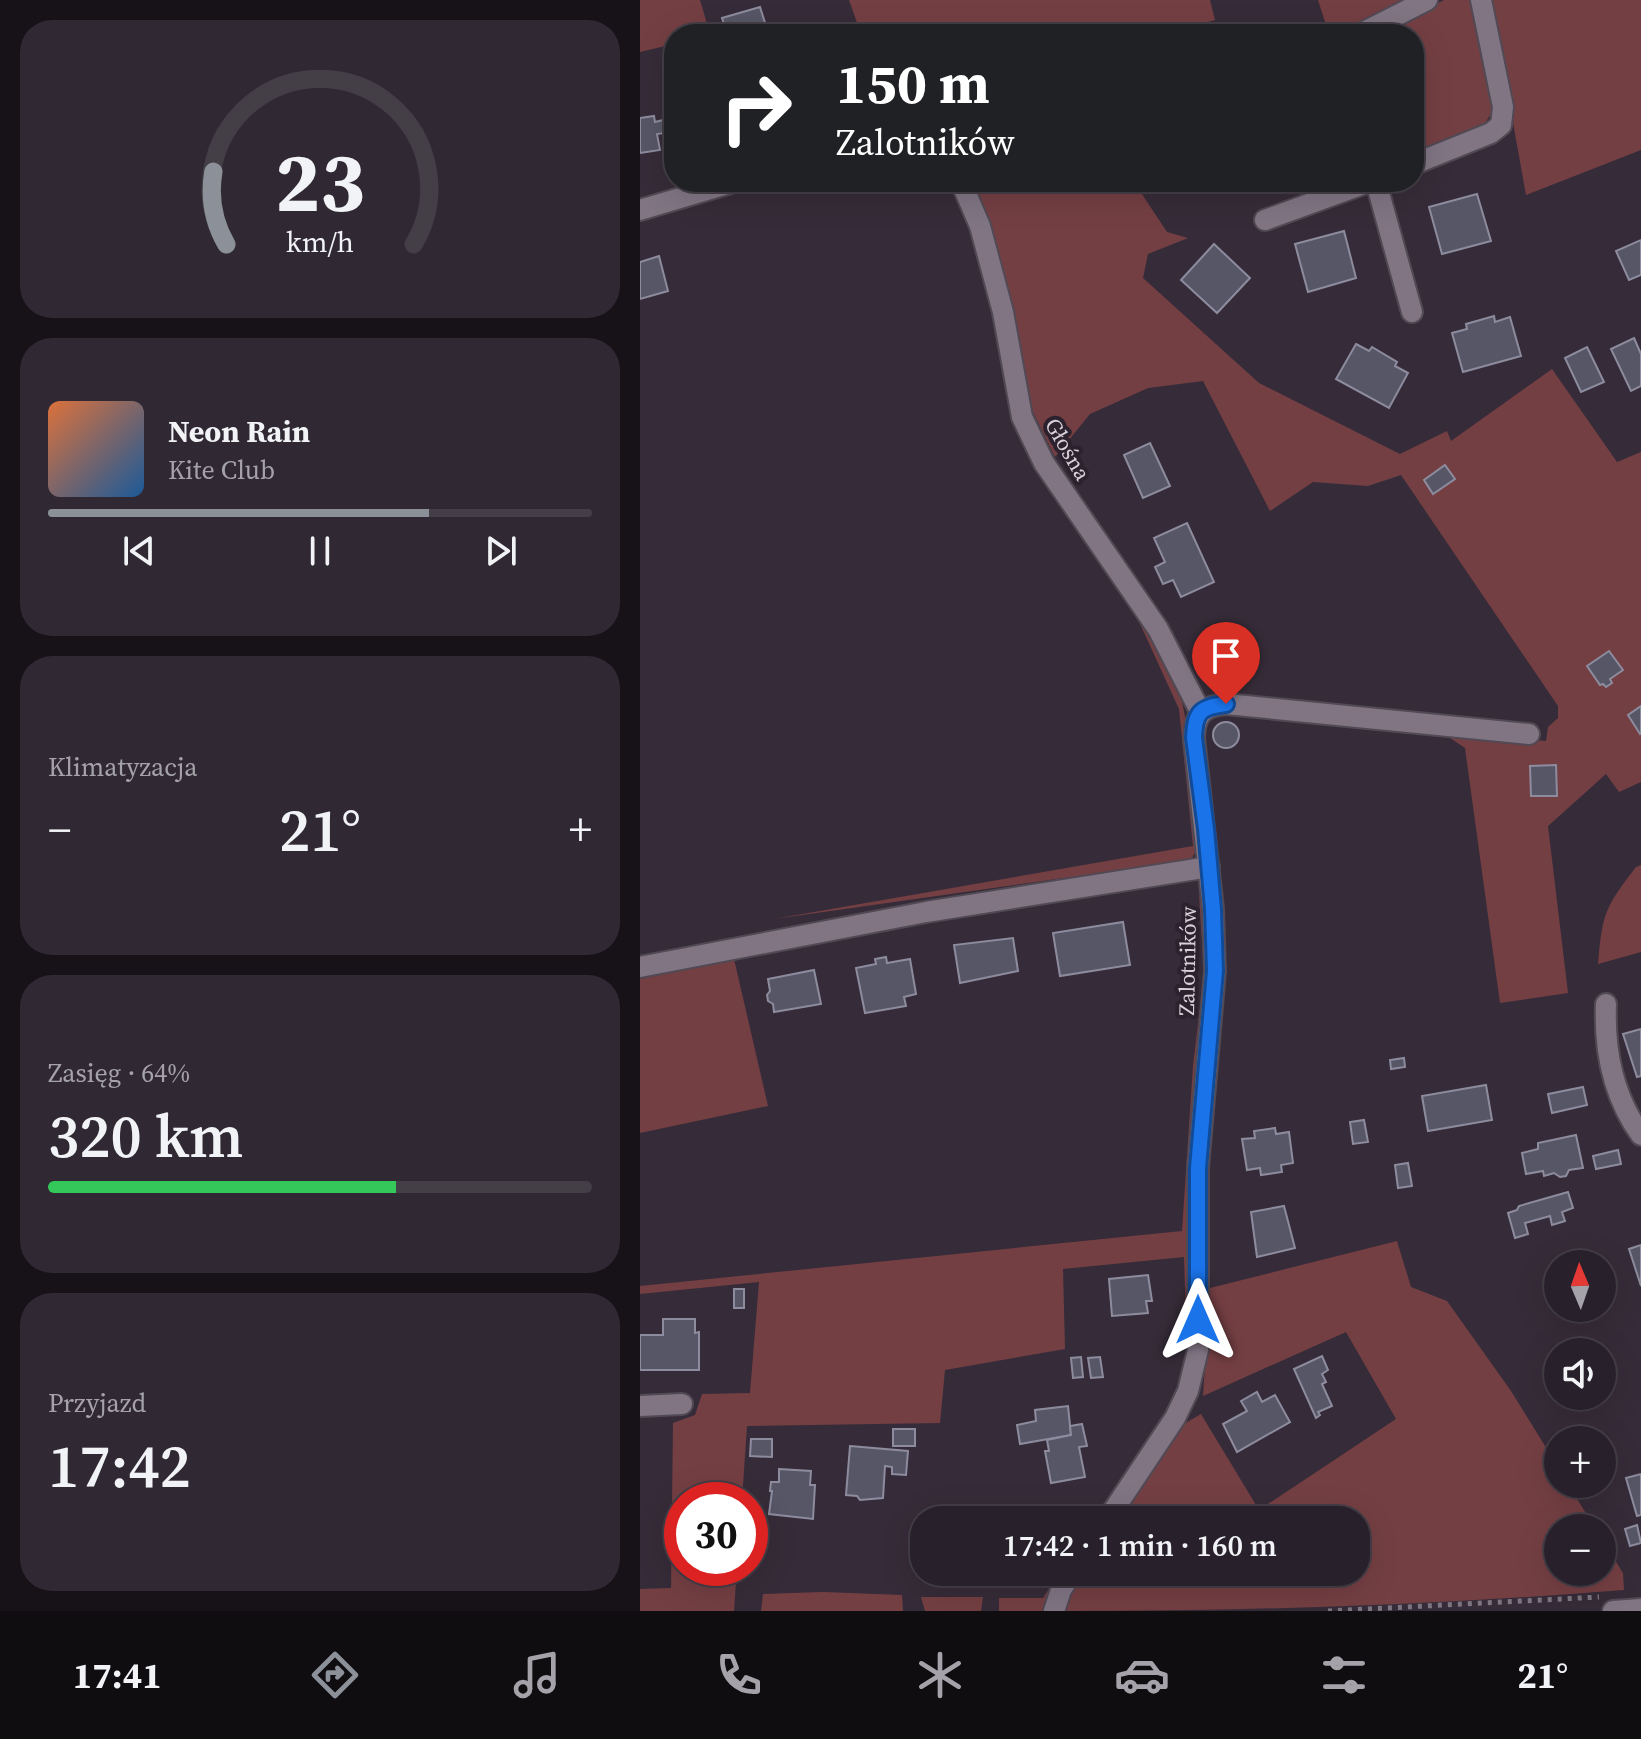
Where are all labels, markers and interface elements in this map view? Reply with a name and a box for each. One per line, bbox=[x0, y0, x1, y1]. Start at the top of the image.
text: 150 m bbox=[836, 45, 990, 122]
icon: right bbox=[704, 56, 808, 160]
text: Zalotników bbox=[836, 118, 1015, 167]
text: 23 bbox=[275, 125, 365, 239]
text: km/h bbox=[286, 222, 354, 262]
text: Neon Rain bbox=[168, 411, 310, 452]
street label: Głośna bbox=[1038, 412, 1098, 487]
text: Kite Club bbox=[168, 452, 275, 488]
icon: previous bbox=[117, 529, 161, 573]
icon: pause bbox=[298, 529, 342, 573]
icon: next bbox=[479, 529, 523, 573]
pin bbox=[1192, 622, 1260, 704]
icon: arrive bbox=[1204, 634, 1248, 678]
text: Klimatyzacja bbox=[48, 749, 197, 785]
text: 21° bbox=[279, 789, 361, 871]
text: − bbox=[48, 799, 71, 860]
text: + bbox=[569, 799, 592, 860]
street label: Zalotników bbox=[1171, 906, 1203, 1016]
text: Zasięg · 64% bbox=[48, 1055, 190, 1091]
text: 320 km bbox=[48, 1095, 244, 1177]
north arrow bbox=[1544, 1250, 1616, 1322]
map controls bbox=[1544, 1250, 1616, 1586]
position arrow bbox=[1156, 1278, 1240, 1362]
button: sound bbox=[1544, 1338, 1616, 1410]
text: Przyjazd bbox=[48, 1385, 146, 1421]
text: 17:42 bbox=[48, 1425, 191, 1507]
button: + bbox=[1544, 1426, 1616, 1498]
speed limit sign: 30 bbox=[664, 1482, 768, 1586]
button: − bbox=[1544, 1514, 1616, 1586]
text: 17:42 · 1 min · 160 m bbox=[1003, 1525, 1277, 1566]
icon: directions bbox=[307, 1647, 363, 1703]
icon: music bbox=[509, 1647, 565, 1703]
icon: phone bbox=[711, 1647, 767, 1703]
icon: climate bbox=[912, 1647, 968, 1703]
icon: car bbox=[1114, 1647, 1170, 1703]
icon: filters bbox=[1316, 1647, 1372, 1703]
text: 17:41 bbox=[73, 1651, 162, 1700]
text: 21° bbox=[1517, 1651, 1568, 1700]

